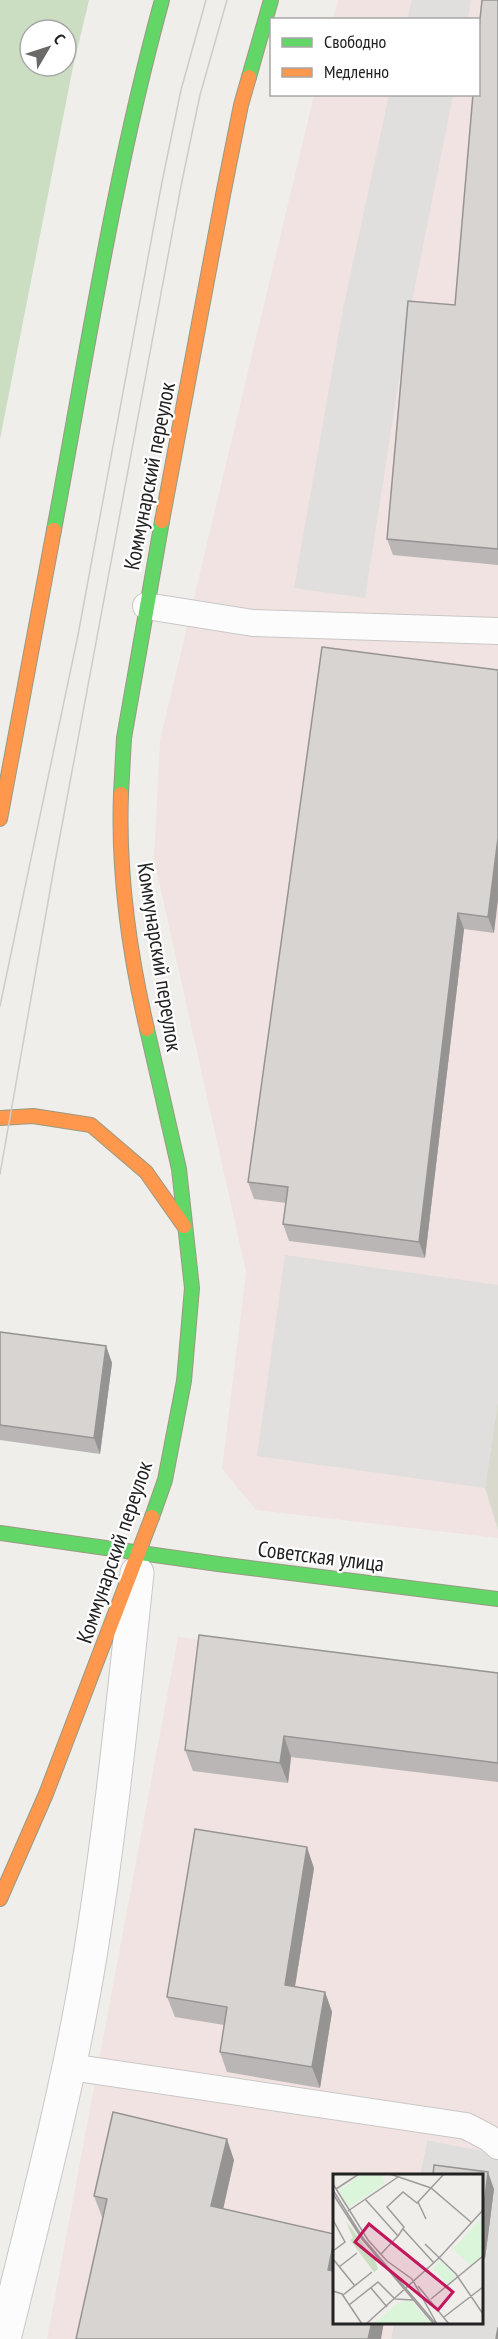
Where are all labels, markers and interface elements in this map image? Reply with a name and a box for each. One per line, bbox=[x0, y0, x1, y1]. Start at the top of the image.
north arrow bbox=[18, 18, 78, 78]
legend bbox=[270, 18, 480, 96]
text: С bbox=[50, 29, 70, 48]
text: Свободно bbox=[324, 30, 387, 53]
text: Медленно bbox=[324, 60, 389, 83]
street label: Коммунарский переулок bbox=[117, 379, 181, 572]
street label: Коммунарский переулок bbox=[131, 861, 189, 1054]
street label: Коммунарский переулок bbox=[70, 1457, 158, 1647]
street label: Советская улица bbox=[256, 1534, 386, 1578]
inset map bbox=[333, 2174, 483, 2324]

